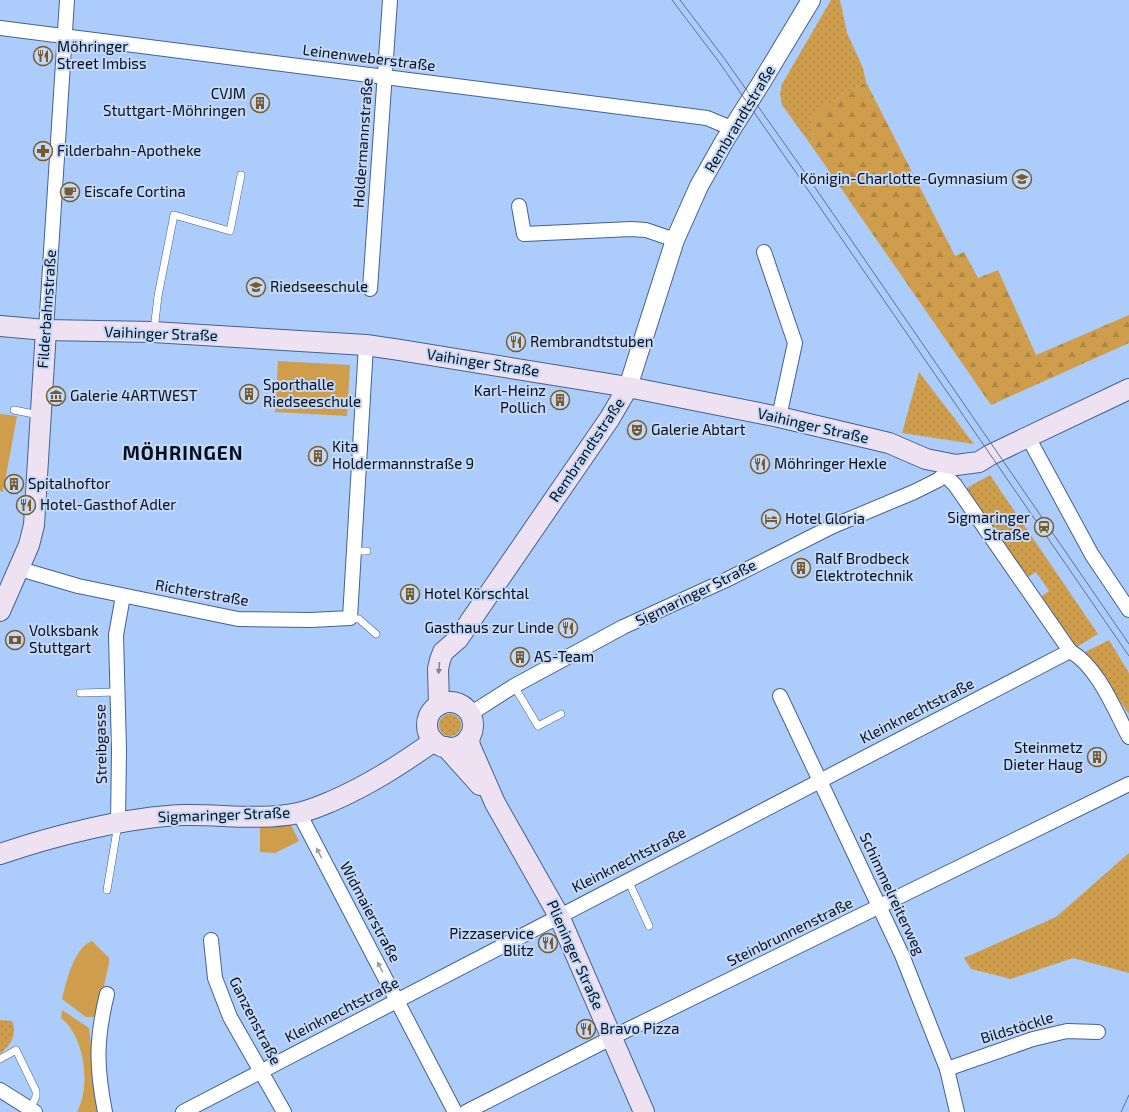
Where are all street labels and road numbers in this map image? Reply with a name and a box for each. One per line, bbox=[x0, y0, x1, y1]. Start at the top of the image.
street label: Leinenweberstraße bbox=[302, 40, 437, 74]
street label: Rembrandtstraße bbox=[700, 62, 778, 175]
street label: Holdermannstraße bbox=[348, 77, 376, 209]
street label: Filderbahnstraße bbox=[33, 249, 59, 369]
street label: Vaihinger Straße bbox=[104, 322, 218, 344]
street label: Vaihinger Straße bbox=[426, 344, 541, 380]
street label: Rembrandtstraße bbox=[545, 394, 628, 505]
street label: Vaihinger Straße bbox=[756, 403, 871, 447]
street label: Sigmaringer Straße bbox=[632, 555, 759, 629]
street label: Richterstraße bbox=[154, 575, 250, 609]
street label: Kleinknechtstraße bbox=[856, 674, 977, 747]
street label: Streibgasse bbox=[90, 704, 110, 784]
street label: Sigmaringer Straße bbox=[158, 803, 290, 825]
street label: Kleinknechtstraße bbox=[568, 823, 689, 896]
street label: Schimmelreiterweg bbox=[857, 829, 929, 958]
street label: Widmaierstraße bbox=[337, 858, 405, 965]
street label: Steinbrunnenstraße bbox=[724, 893, 855, 969]
street label: Plieninger Straße bbox=[544, 897, 608, 1012]
street label: Ganzenstraße bbox=[226, 973, 286, 1068]
street label: Kleinknechtstraße bbox=[281, 973, 402, 1046]
street label: Bildstöckle bbox=[978, 1007, 1055, 1047]

